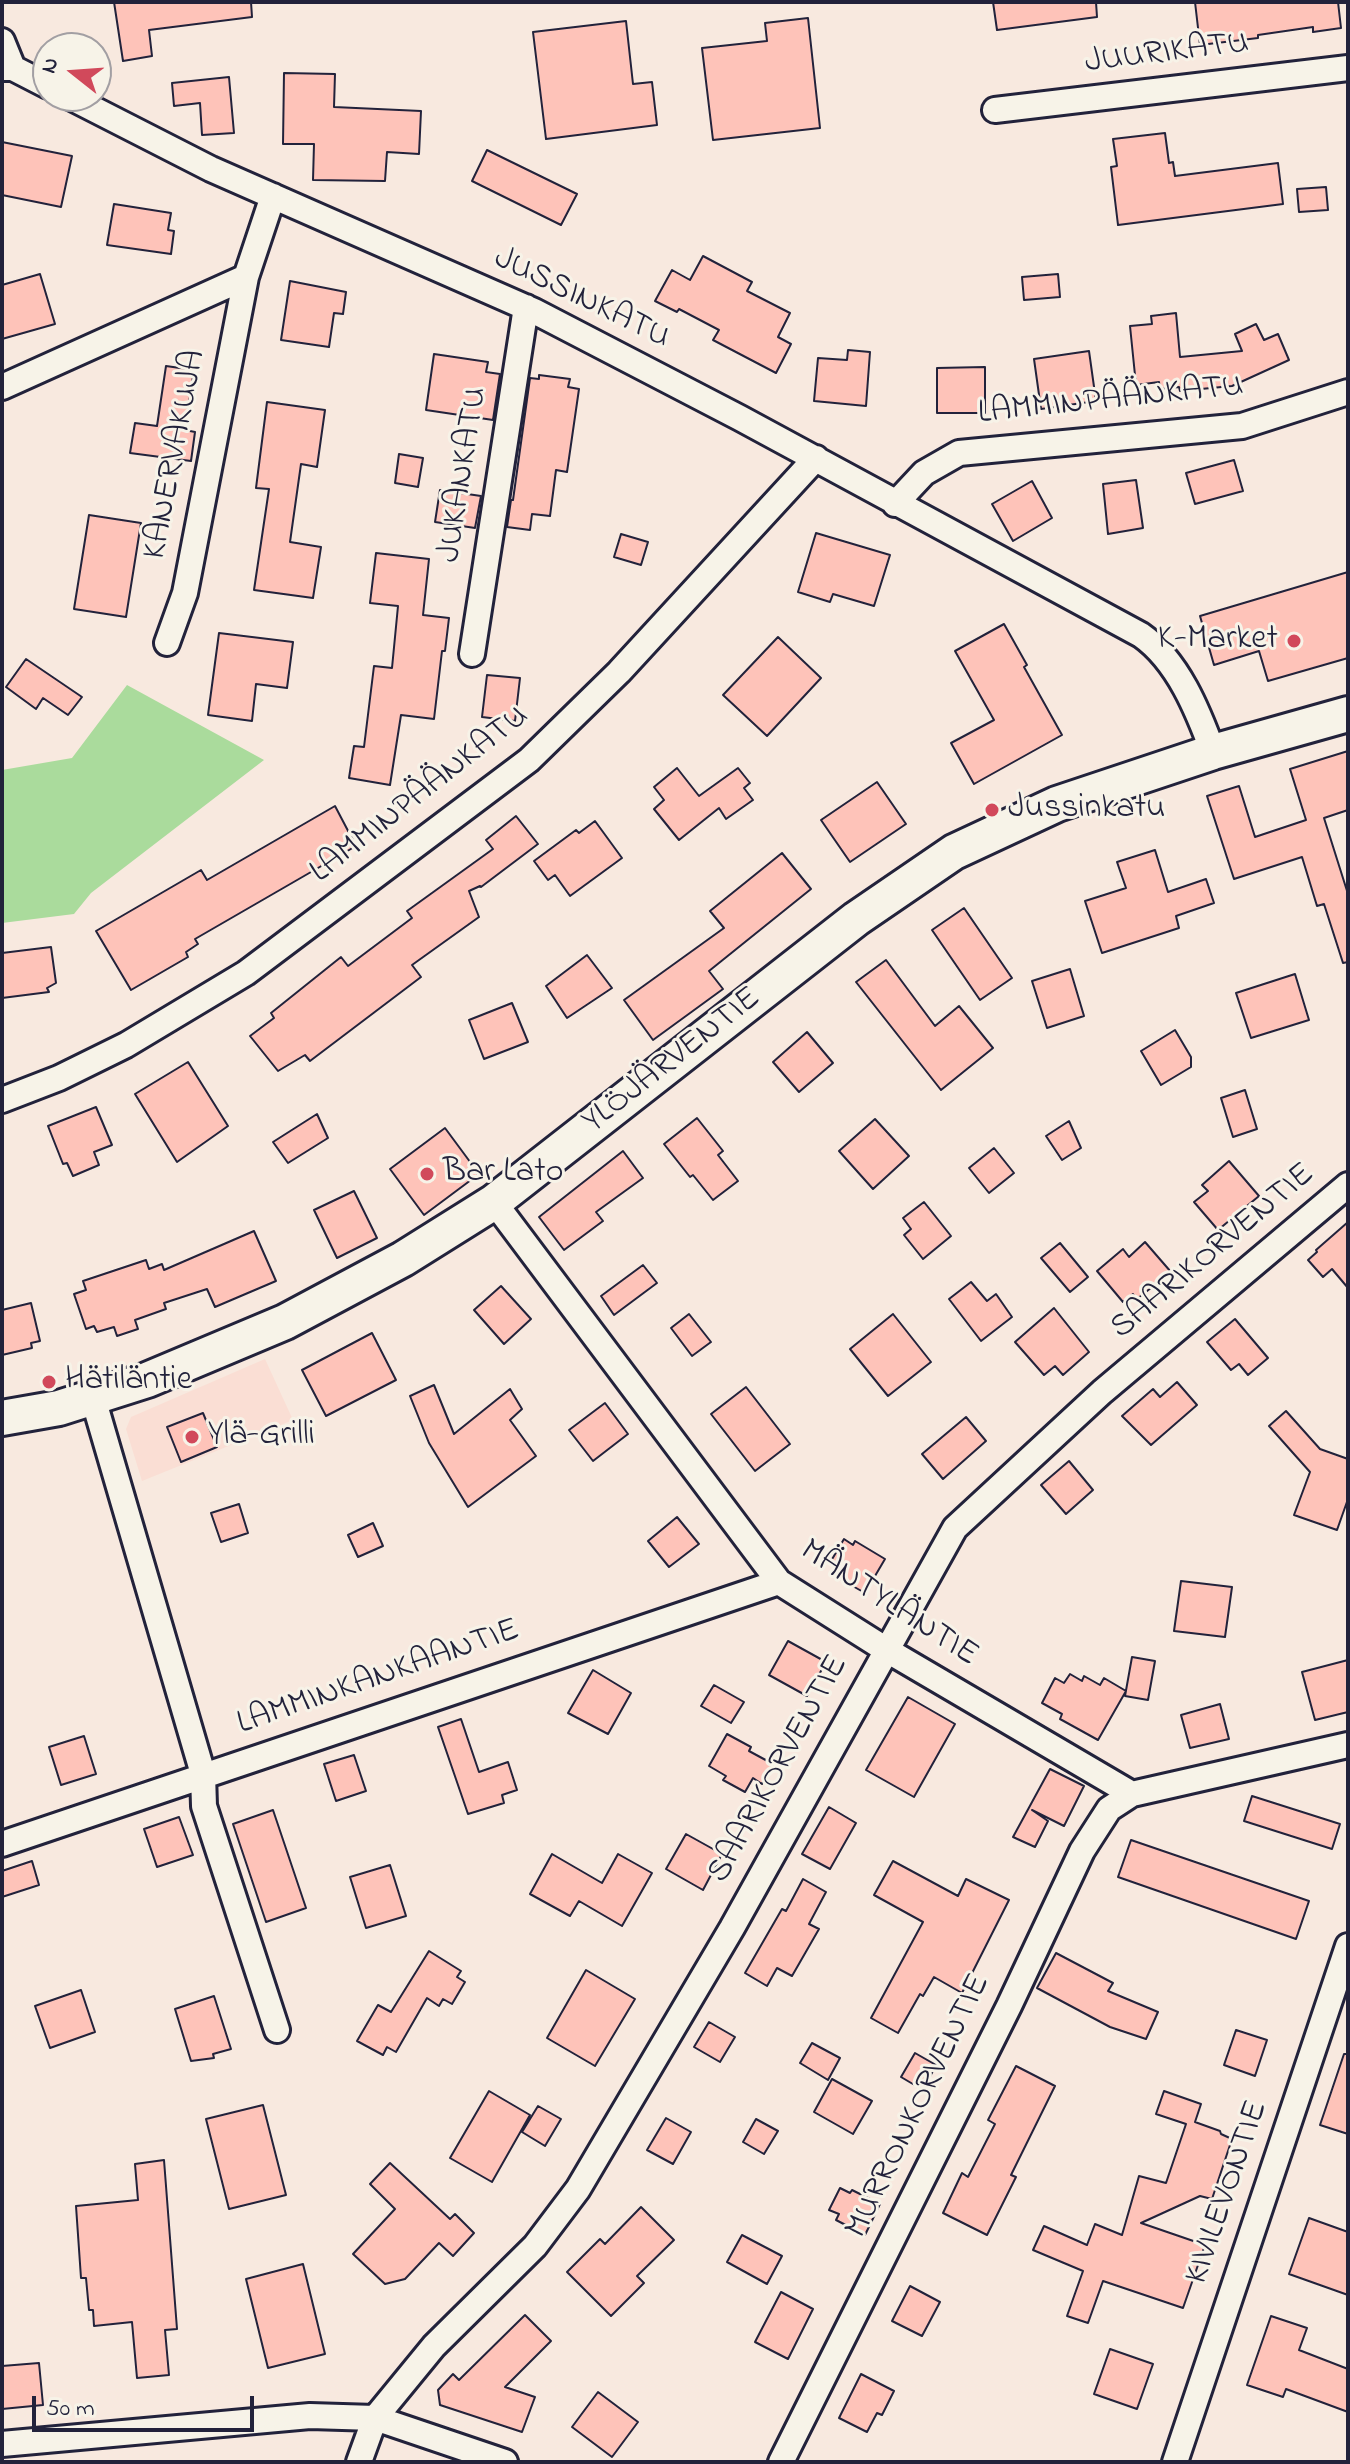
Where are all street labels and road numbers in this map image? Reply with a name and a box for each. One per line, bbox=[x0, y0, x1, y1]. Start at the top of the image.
street label: JUURIKATU bbox=[1083, 25, 1251, 85]
street label: JUSSINKATU bbox=[486, 240, 676, 360]
street label: KANERVAKUJA bbox=[137, 347, 217, 563]
street label: LAMMINPÄÄNKATU bbox=[976, 368, 1246, 436]
street label: JUKANKATU bbox=[431, 384, 499, 566]
street label: LAMMINPÄÄNKATU bbox=[303, 698, 539, 894]
street label: YLÖJÄRVENTIE bbox=[576, 980, 770, 1144]
street label: SAARIKORVENTIE bbox=[1104, 1156, 1324, 1350]
street label: MÄNTYLÄNTIE bbox=[791, 1532, 985, 1678]
street label: LAMMINKANKAANTIE bbox=[233, 1612, 525, 1746]
street label: SAARIKORVENTIE bbox=[701, 1649, 859, 1891]
street label: MURRONKORVENTIE bbox=[838, 1968, 1002, 2246]
street label: KIVILEVONTIE bbox=[1179, 2096, 1279, 2290]

